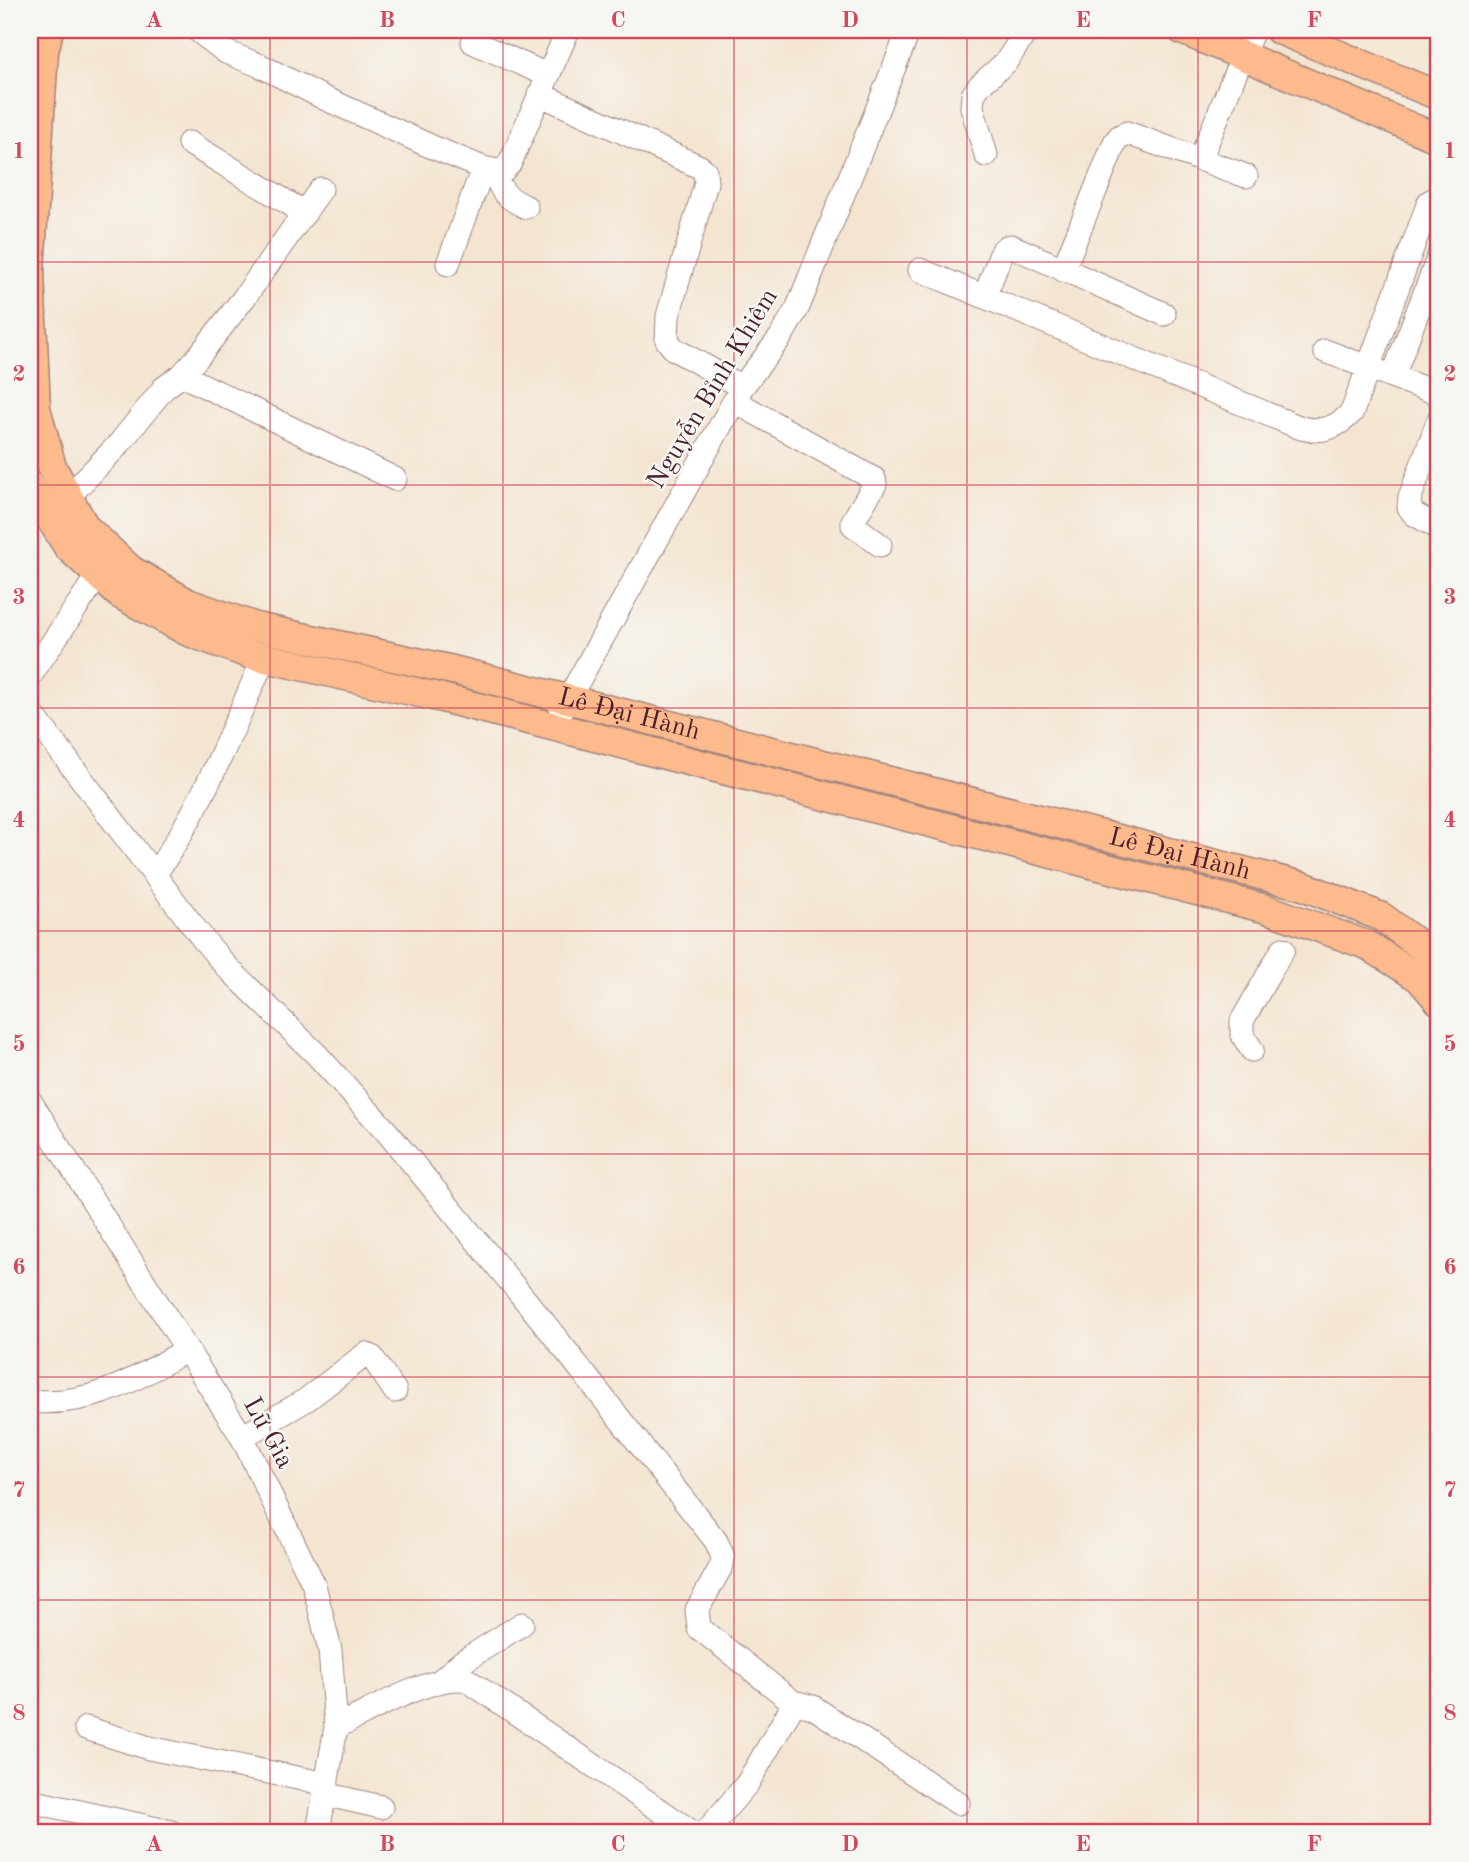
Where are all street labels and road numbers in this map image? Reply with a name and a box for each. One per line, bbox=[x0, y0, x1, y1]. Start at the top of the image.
street label: Nguyễn Bỉnh Khiêm bbox=[641, 283, 783, 494]
street label: Lê Đại Hành bbox=[555, 684, 703, 745]
street label: Lê Đại Hành bbox=[1106, 824, 1253, 885]
street label: Lữ Gia bbox=[238, 1393, 298, 1473]

